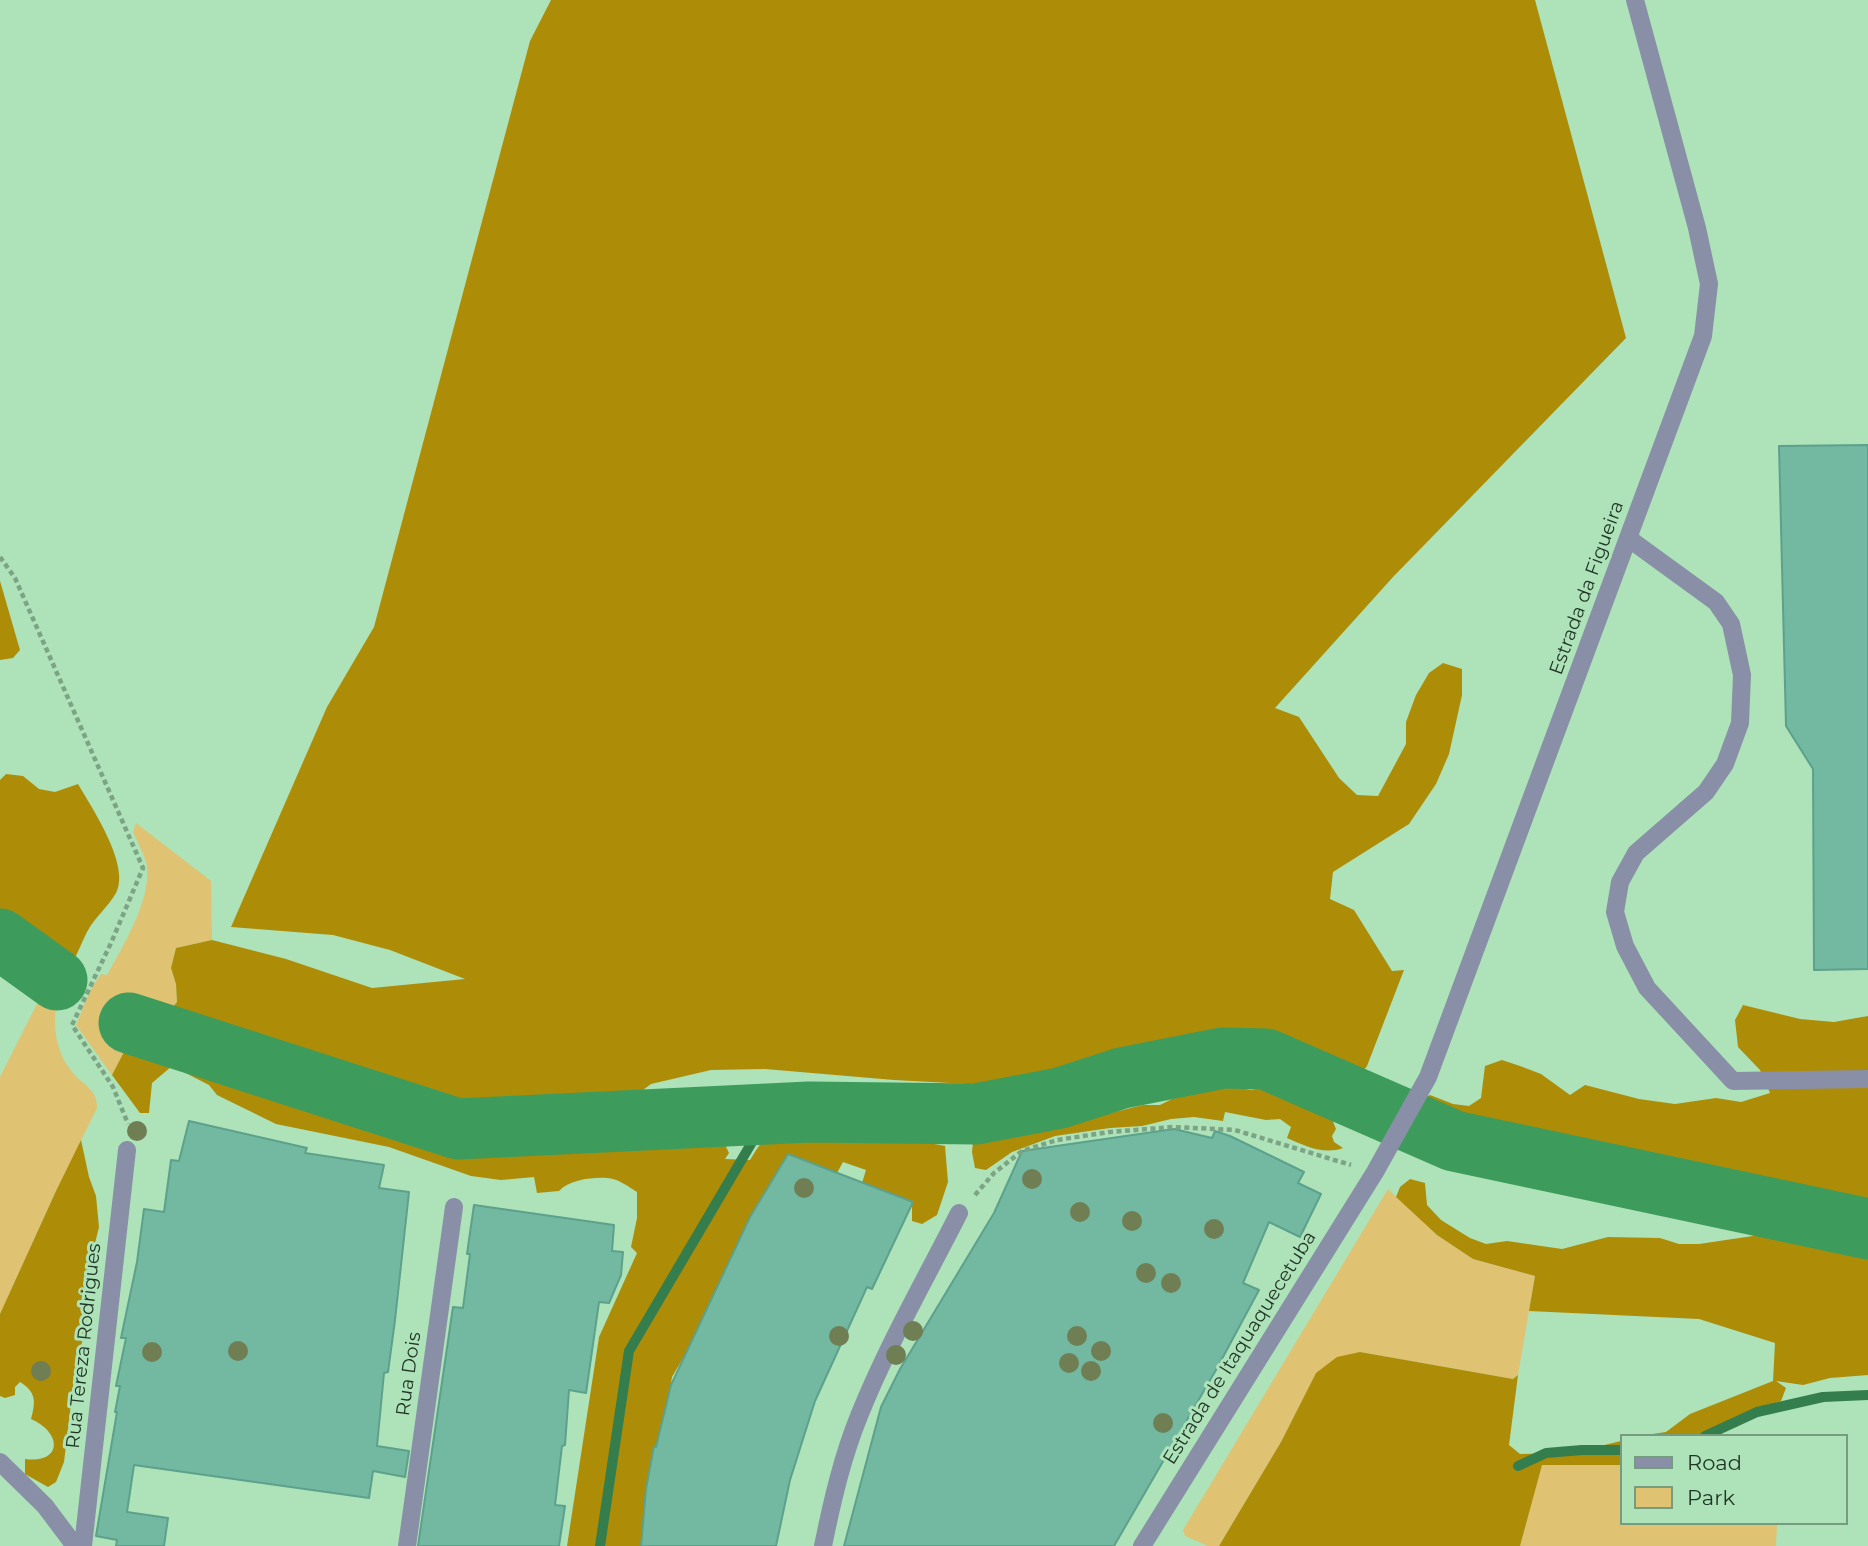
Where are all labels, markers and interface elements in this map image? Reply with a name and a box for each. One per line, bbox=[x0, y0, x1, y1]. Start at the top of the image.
street label: Estrada da Figueira bbox=[1545, 498, 1629, 678]
street label: Estrada de Itaquaquecetuba bbox=[1159, 1227, 1321, 1469]
street label: Rua Tereza Rodrigues bbox=[62, 1242, 106, 1450]
street label: Rua Dois bbox=[392, 1330, 426, 1418]
legend bbox=[1619, 1434, 1847, 1525]
text: Road bbox=[1687, 1450, 1742, 1475]
text: Park bbox=[1687, 1485, 1735, 1510]

